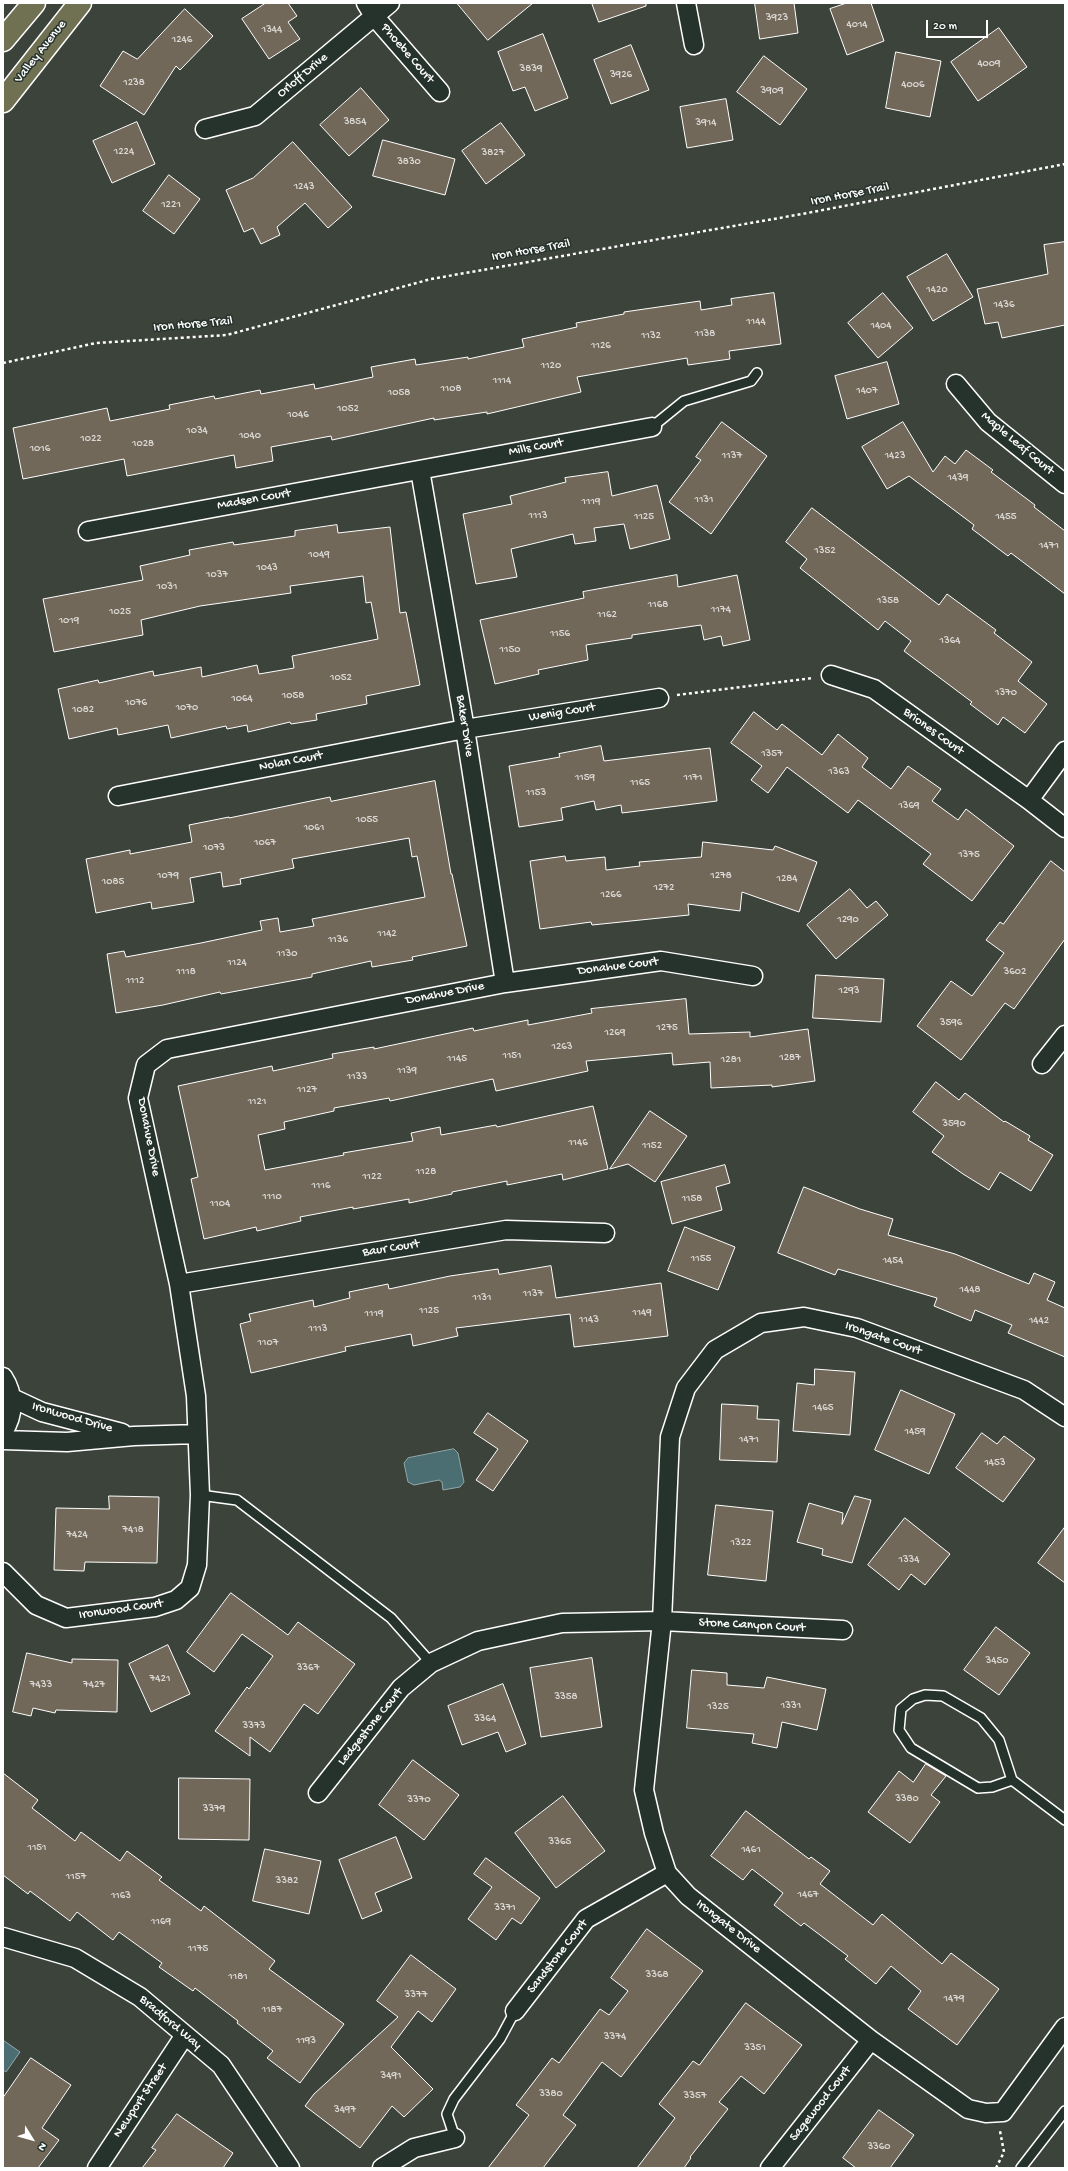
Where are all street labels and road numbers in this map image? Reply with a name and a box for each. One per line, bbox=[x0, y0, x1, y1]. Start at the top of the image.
street label: Valley Avenue bbox=[12, 17, 70, 87]
street label: Phoebe Court bbox=[377, 21, 437, 87]
street label: Orloff Drive bbox=[274, 50, 332, 102]
street label: Iron Horse Trail bbox=[809, 180, 891, 210]
street label: Iron Horse Trail bbox=[490, 236, 572, 266]
street label: Iron Horse Trail bbox=[153, 314, 233, 336]
street label: Maple Leaf Court bbox=[977, 409, 1057, 479]
street label: Mills Court bbox=[507, 436, 565, 460]
street label: Madsen Court bbox=[216, 486, 292, 514]
street label: Baker Drive bbox=[451, 694, 477, 758]
street label: Wenig Court bbox=[528, 700, 596, 726]
street label: Briones Court bbox=[900, 705, 966, 759]
street label: Nolan Court bbox=[258, 748, 324, 776]
street label: Donahue Court bbox=[577, 954, 659, 980]
street label: Donahue Drive bbox=[404, 979, 486, 1009]
street label: Donahue Drive bbox=[133, 1096, 163, 1178]
street label: Baur Court bbox=[361, 1237, 421, 1261]
street label: Irongate Court bbox=[843, 1319, 923, 1359]
street label: Ironwood Drive bbox=[30, 1399, 114, 1437]
street label: Ironwood Court bbox=[78, 1596, 164, 1624]
street label: Stone Canyon Court bbox=[698, 1615, 806, 1637]
street label: Ledgestone Court bbox=[335, 1685, 407, 1769]
street label: Irongate Drive bbox=[692, 1897, 764, 1957]
street label: Sandstone Court bbox=[524, 1917, 592, 1997]
street label: Bradford Way bbox=[136, 1992, 204, 2054]
street label: Newport Street bbox=[110, 2061, 172, 2141]
street label: Sagewood Court bbox=[787, 2063, 855, 2145]

